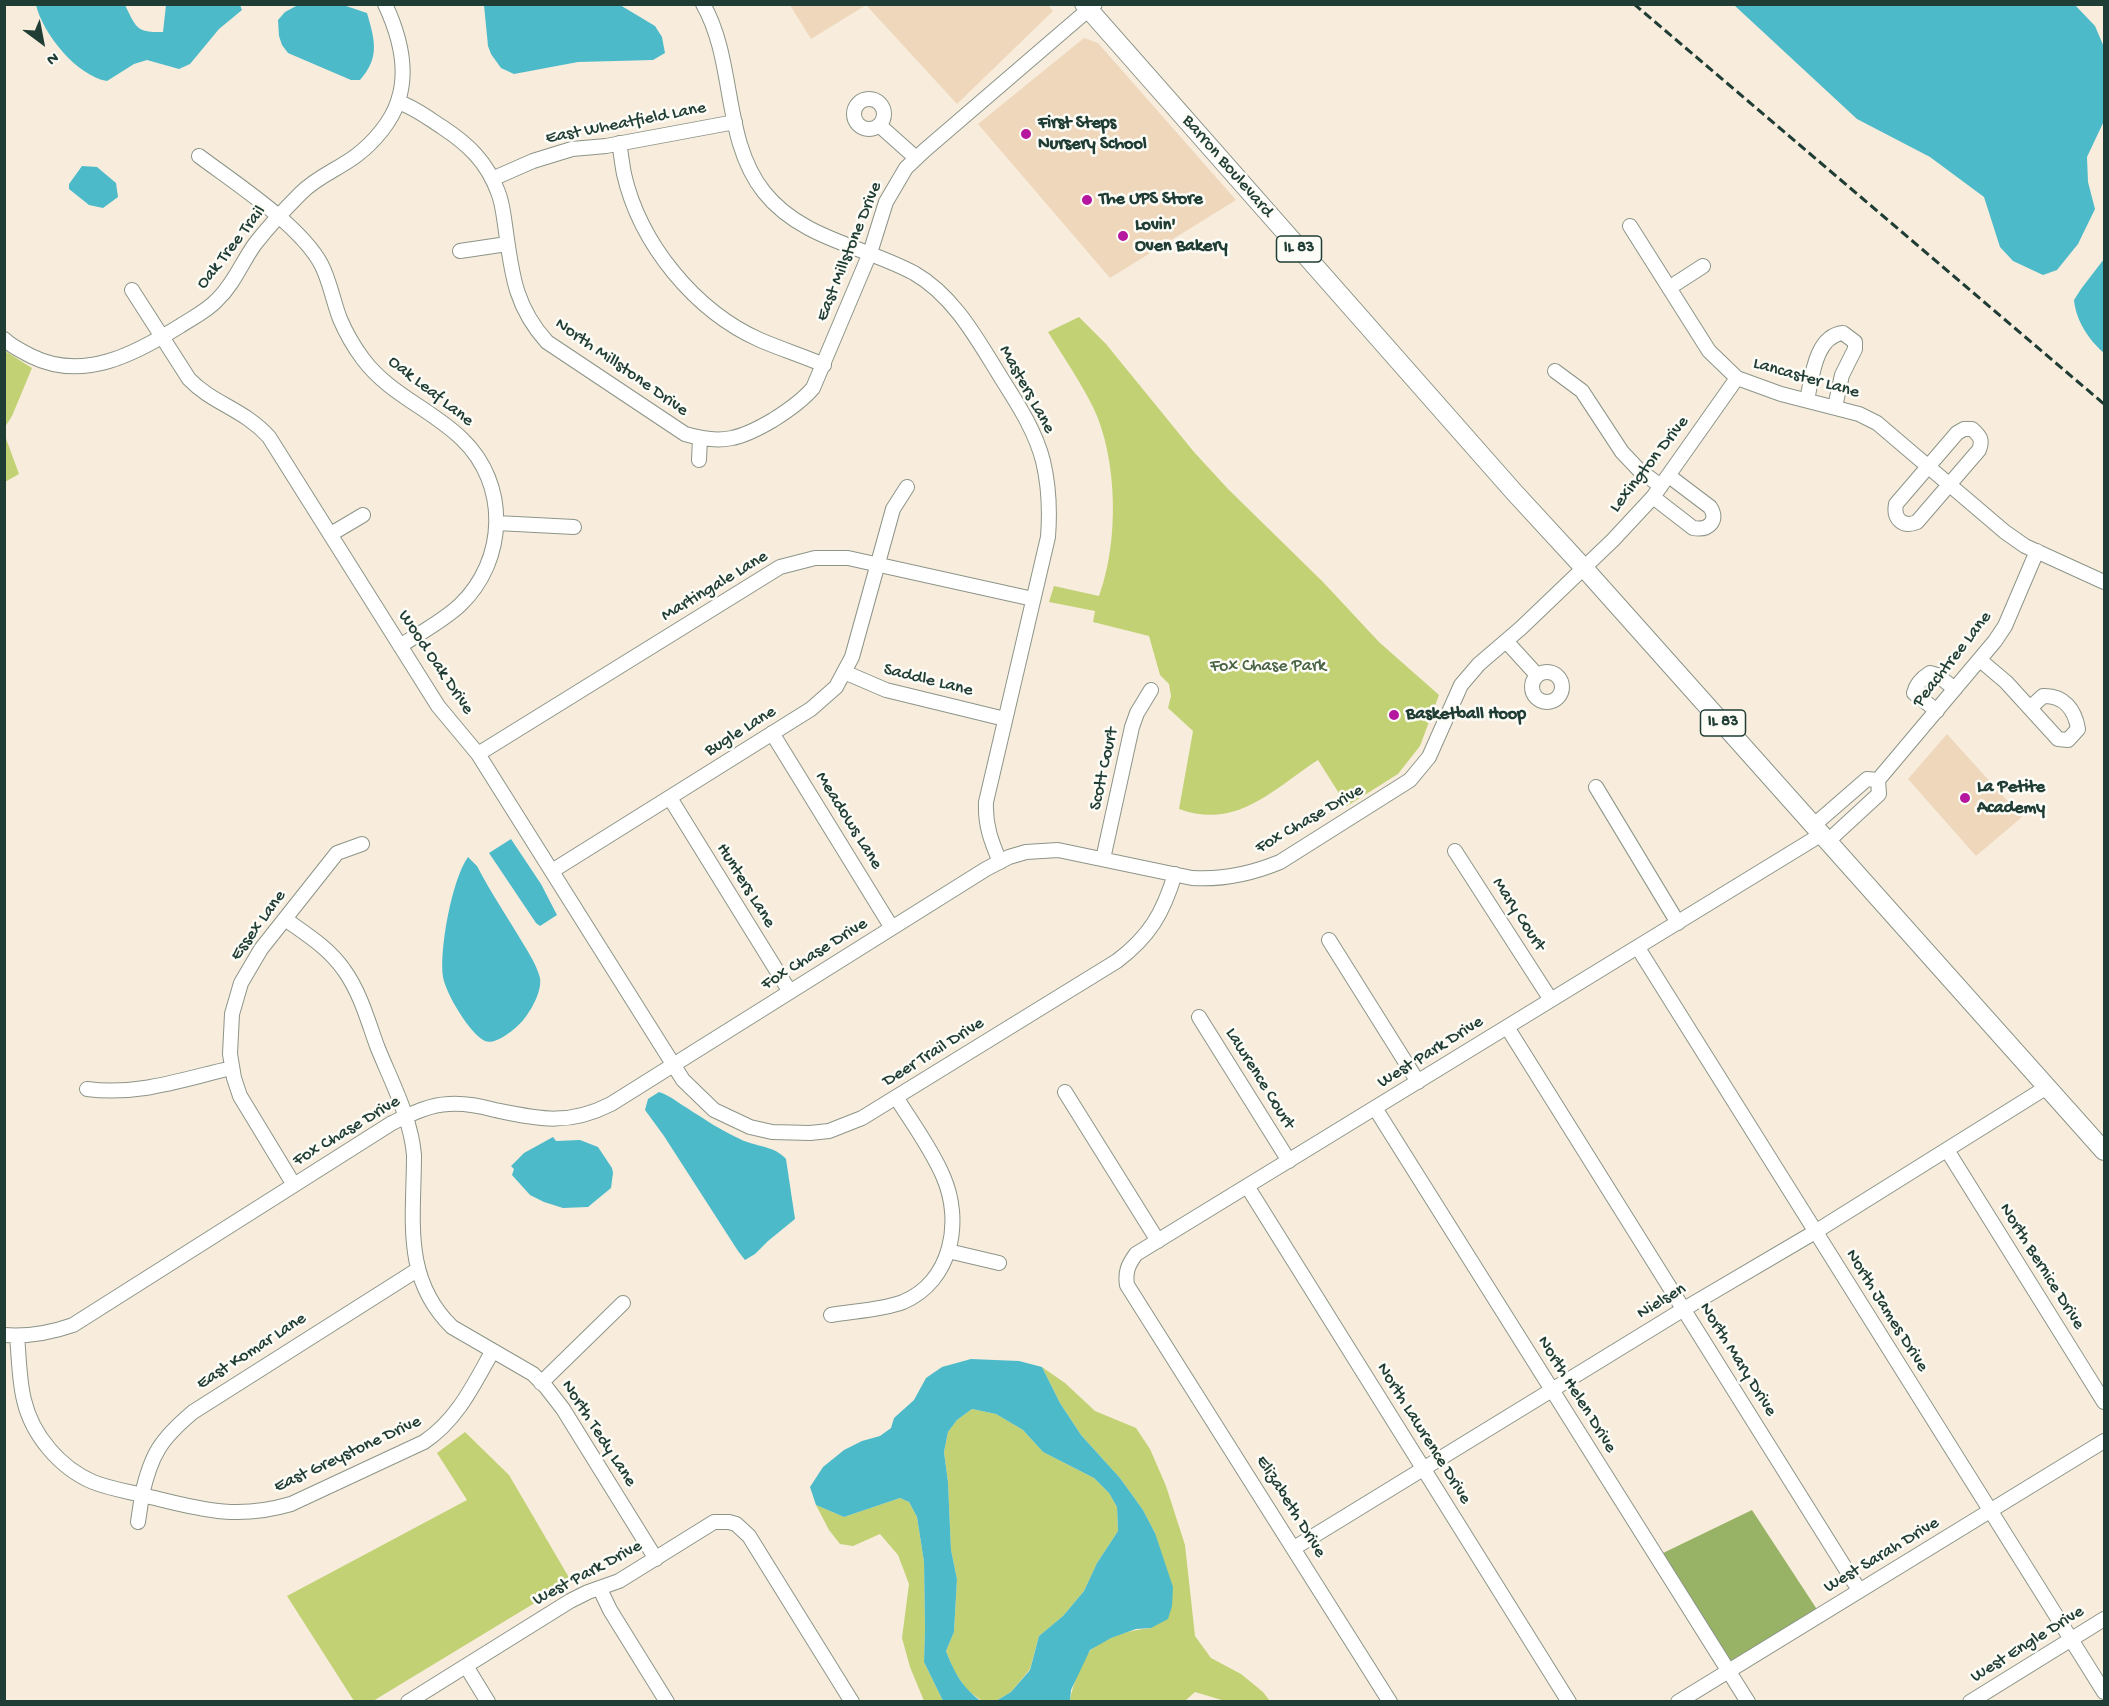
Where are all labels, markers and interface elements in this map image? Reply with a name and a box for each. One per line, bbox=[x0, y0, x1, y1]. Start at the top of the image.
north arrow bbox=[12, 12, 72, 72]
text: N bbox=[42, 47, 61, 69]
street label: East Wheatfield Lane bbox=[544, 98, 708, 150]
street label: Barron Boulevard bbox=[1176, 111, 1278, 223]
place label: First Steps Nursery School bbox=[1038, 113, 1147, 156]
marker: First Steps Nursery School bbox=[1019, 127, 1033, 141]
street label: East Millstone Drive bbox=[812, 179, 888, 325]
place label: The UPS Store bbox=[1099, 189, 1203, 211]
marker: The UPS Store bbox=[1080, 193, 1094, 207]
street label: Oak Tree Trail bbox=[193, 202, 271, 294]
place label: Lovin' Oven Bakery bbox=[1135, 215, 1228, 258]
marker: Lovin' Oven Bakery bbox=[1116, 229, 1130, 243]
road number: IL 83 bbox=[1276, 236, 1322, 262]
street label: North Millstone Drive bbox=[550, 314, 692, 422]
street label: Masters Lane bbox=[993, 342, 1059, 438]
street label: Oak Leaf Lane bbox=[383, 352, 477, 432]
street label: Lancaster Lane bbox=[1750, 354, 1862, 404]
street label: Lexington Drive bbox=[1606, 412, 1694, 518]
street label: Martingale Lane bbox=[658, 547, 772, 627]
street label: Wood Oak Drive bbox=[392, 607, 478, 719]
street label: Peachtree Lane bbox=[1909, 608, 1997, 712]
park label: Fox Chase Park bbox=[1210, 656, 1326, 678]
street label: Saddle Lane bbox=[881, 659, 975, 703]
street label: Bugle Lane bbox=[701, 702, 781, 762]
place label: Basketball Hoop bbox=[1406, 704, 1526, 726]
marker: Basketball Hoop bbox=[1387, 708, 1401, 722]
road number: IL 83 bbox=[1700, 710, 1746, 736]
street label: Scott Court bbox=[1086, 726, 1124, 812]
street label: Meadows Lane bbox=[809, 768, 887, 874]
place label: La Petite Academy bbox=[1977, 777, 2045, 820]
street label: Fox Chase Drive bbox=[1252, 780, 1368, 860]
marker: La Petite Academy bbox=[1958, 791, 1972, 805]
street label: Hunters Lane bbox=[711, 840, 779, 932]
street label: Mary Court bbox=[1486, 874, 1550, 956]
street label: Essex Lane bbox=[226, 887, 292, 965]
street label: Fox Chase Drive bbox=[758, 914, 872, 996]
street label: West Park Drive bbox=[1374, 1012, 1488, 1094]
street label: Deer Trail Drive bbox=[879, 1013, 989, 1093]
street label: Lawrence Court bbox=[1219, 1024, 1299, 1134]
street label: Fox Chase Drive bbox=[290, 1092, 404, 1172]
street label: North Bernice Drive bbox=[1993, 1200, 2089, 1334]
street label: North James Drive bbox=[1840, 1246, 1932, 1376]
street label: Nielsen bbox=[1634, 1279, 1690, 1325]
street label: North Mary Drive bbox=[1693, 1299, 1781, 1421]
street label: East Komar Lane bbox=[193, 1308, 311, 1396]
street label: North Helen Drive bbox=[1531, 1333, 1621, 1457]
street label: North Lawrence Drive bbox=[1371, 1359, 1475, 1509]
street label: North Tedy Lane bbox=[555, 1377, 641, 1491]
street label: East Greystone Drive bbox=[271, 1411, 425, 1499]
street label: Elizabeth Drive bbox=[1250, 1452, 1330, 1562]
street label: West Sarah Drive bbox=[1820, 1513, 1944, 1599]
street label: West Park Drive bbox=[530, 1536, 646, 1612]
street label: West Engle Drive bbox=[1967, 1602, 2089, 1688]

